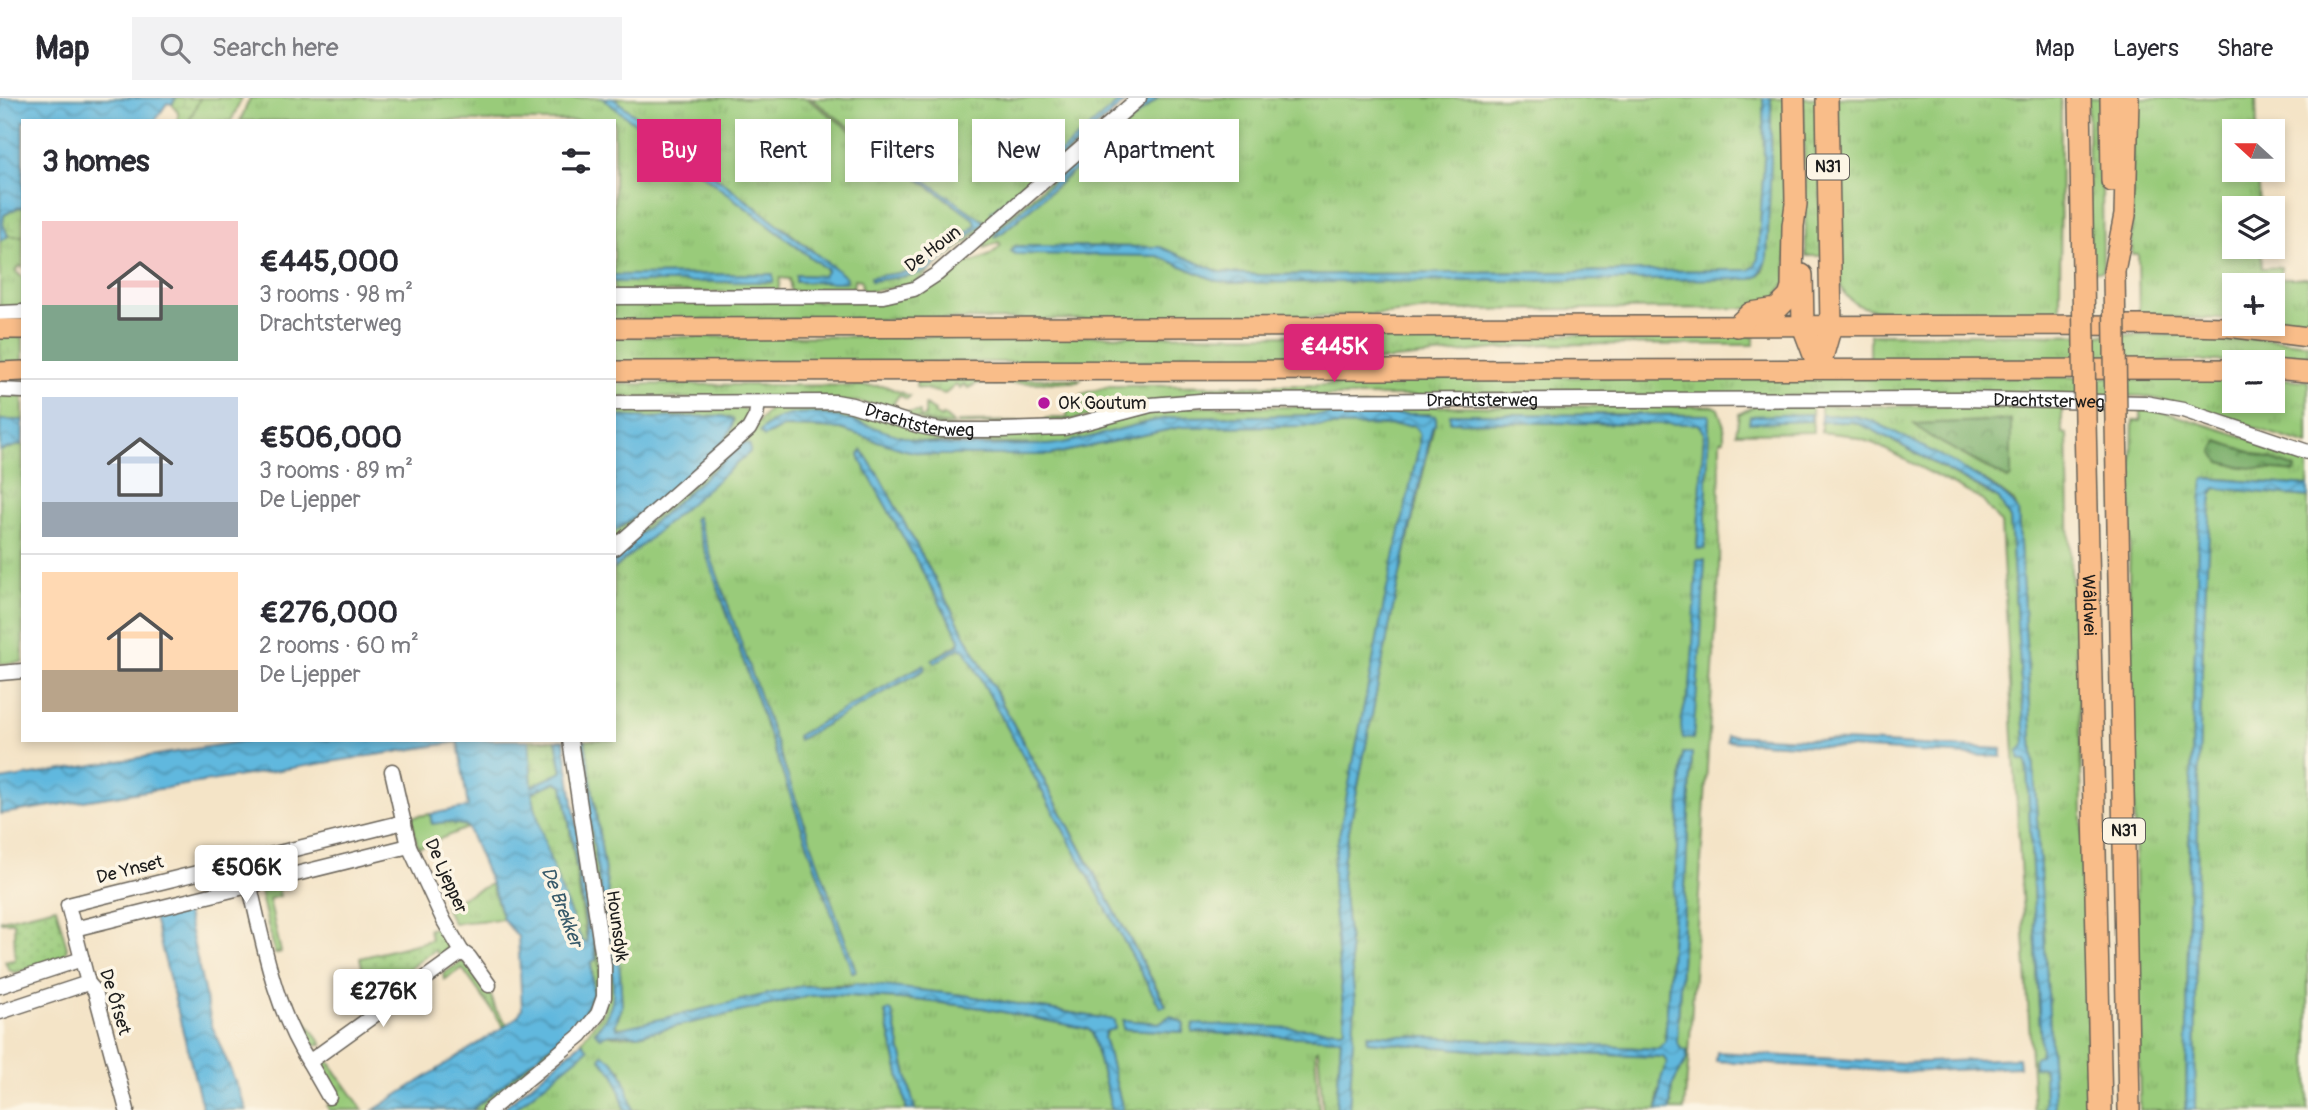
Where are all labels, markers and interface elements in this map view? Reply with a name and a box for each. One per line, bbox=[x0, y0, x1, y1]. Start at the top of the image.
search box bbox=[132, 17, 622, 80]
text: Map bbox=[35, 28, 90, 69]
icon: search bbox=[156, 29, 194, 67]
text: Search here bbox=[212, 32, 339, 64]
text: Map bbox=[2035, 34, 2075, 63]
text: Layers bbox=[2113, 34, 2179, 63]
text: Share bbox=[2217, 34, 2273, 63]
chip: Buy bbox=[637, 119, 721, 182]
chip: Rent bbox=[735, 119, 831, 182]
chip: Filters bbox=[845, 119, 958, 182]
chip: New bbox=[972, 119, 1065, 182]
chip: Apartment bbox=[1079, 119, 1239, 182]
north arrow bbox=[2222, 119, 2286, 182]
map controls bbox=[2222, 119, 2285, 413]
icon: filters bbox=[557, 142, 595, 180]
text: 3 homes bbox=[42, 143, 149, 180]
road number: N31 bbox=[1807, 155, 1849, 180]
button: layers bbox=[2222, 196, 2285, 259]
street label: De Houn bbox=[900, 220, 966, 278]
text: €445,000 bbox=[259, 243, 399, 280]
icon: home bbox=[98, 249, 182, 333]
button: + bbox=[2222, 273, 2285, 336]
text: 3 rooms · 98 m² bbox=[259, 280, 413, 309]
text: Drachtsterweg bbox=[259, 309, 402, 338]
pin: €445K bbox=[1285, 324, 1383, 384]
text: €445K bbox=[1300, 332, 1368, 361]
button: − bbox=[2222, 350, 2285, 413]
street label: Drachtsterweg bbox=[1993, 388, 2105, 414]
street label: Drachtsterweg bbox=[1426, 389, 1538, 412]
place label: OK Goutum bbox=[1058, 392, 1147, 415]
marker: OK Goutum bbox=[1036, 395, 1052, 411]
street label: Drachtsterweg bbox=[862, 398, 974, 442]
text: €506,000 bbox=[259, 419, 402, 456]
icon: home bbox=[98, 425, 182, 509]
text: 3 rooms · 89 m² bbox=[259, 456, 413, 485]
text: De Ljepper bbox=[259, 485, 361, 514]
street label: Wâldwei bbox=[2077, 574, 2101, 636]
text: €276,000 bbox=[259, 594, 398, 631]
icon: home bbox=[98, 600, 182, 684]
text: 2 rooms · 60 m² bbox=[259, 631, 419, 660]
text: De Ljepper bbox=[259, 660, 361, 689]
road number: N31 bbox=[2103, 818, 2145, 844]
street label: De Ljepper bbox=[419, 835, 473, 918]
pin: €506K bbox=[197, 846, 295, 905]
street label: De Ynset bbox=[94, 850, 166, 889]
text: €506K bbox=[211, 853, 281, 882]
water label: De Brekker bbox=[536, 864, 589, 953]
street label: Hounsdyk bbox=[601, 889, 633, 964]
street label: De Ôfset bbox=[94, 966, 136, 1038]
pin: €276K bbox=[334, 970, 432, 1029]
text: €276K bbox=[349, 977, 417, 1006]

